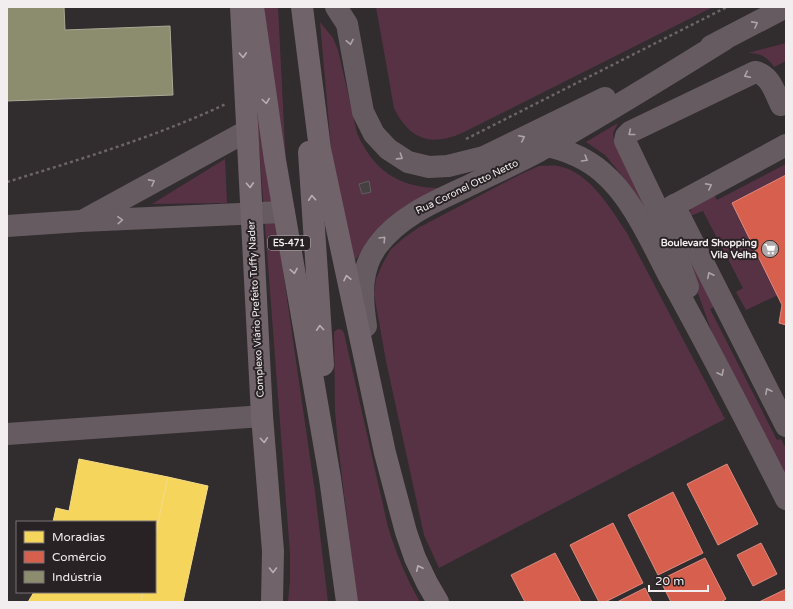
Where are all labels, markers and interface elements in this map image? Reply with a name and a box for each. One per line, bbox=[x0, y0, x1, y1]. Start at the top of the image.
one-way arrow bbox=[751, 21, 758, 28]
one-way arrow bbox=[345, 39, 354, 46]
one-way arrow bbox=[238, 52, 247, 58]
one-way arrow bbox=[744, 70, 752, 78]
one-way arrow bbox=[261, 98, 270, 104]
one-way arrow bbox=[629, 128, 636, 135]
one-way arrow bbox=[518, 135, 525, 143]
one-way arrow bbox=[396, 152, 403, 160]
one-way arrow bbox=[581, 155, 588, 162]
street label: Rua Coronel Otto Netto bbox=[414, 157, 520, 217]
one-way arrow bbox=[148, 180, 156, 187]
one-way arrow bbox=[245, 182, 254, 188]
one-way arrow bbox=[704, 184, 712, 191]
one-way arrow bbox=[308, 195, 317, 201]
one-way arrow bbox=[117, 215, 123, 224]
street label: Complexo Viário Prefeito Tuffy Nader bbox=[245, 220, 267, 398]
road number: ES-471 bbox=[268, 236, 310, 250]
one-way arrow bbox=[378, 236, 386, 244]
place label: Boulevard Shopping Vila Velha bbox=[661, 237, 757, 261]
supermarket icon: Boulevard Shopping Vila Velha bbox=[760, 239, 780, 259]
one-way arrow bbox=[289, 268, 298, 274]
one-way arrow bbox=[707, 272, 715, 280]
one-way arrow bbox=[344, 275, 352, 281]
one-way arrow bbox=[316, 325, 325, 331]
one-way arrow bbox=[717, 368, 724, 376]
one-way arrow bbox=[766, 388, 773, 396]
one-way arrow bbox=[260, 437, 269, 443]
legend bbox=[16, 521, 156, 593]
text: Moradias bbox=[52, 530, 105, 544]
text: Comércio bbox=[52, 550, 106, 564]
one-way arrow bbox=[416, 564, 424, 572]
one-way arrow bbox=[269, 567, 277, 573]
scale bar bbox=[649, 567, 708, 593]
text: Indústria bbox=[52, 570, 102, 584]
text: 20 m bbox=[655, 574, 684, 588]

